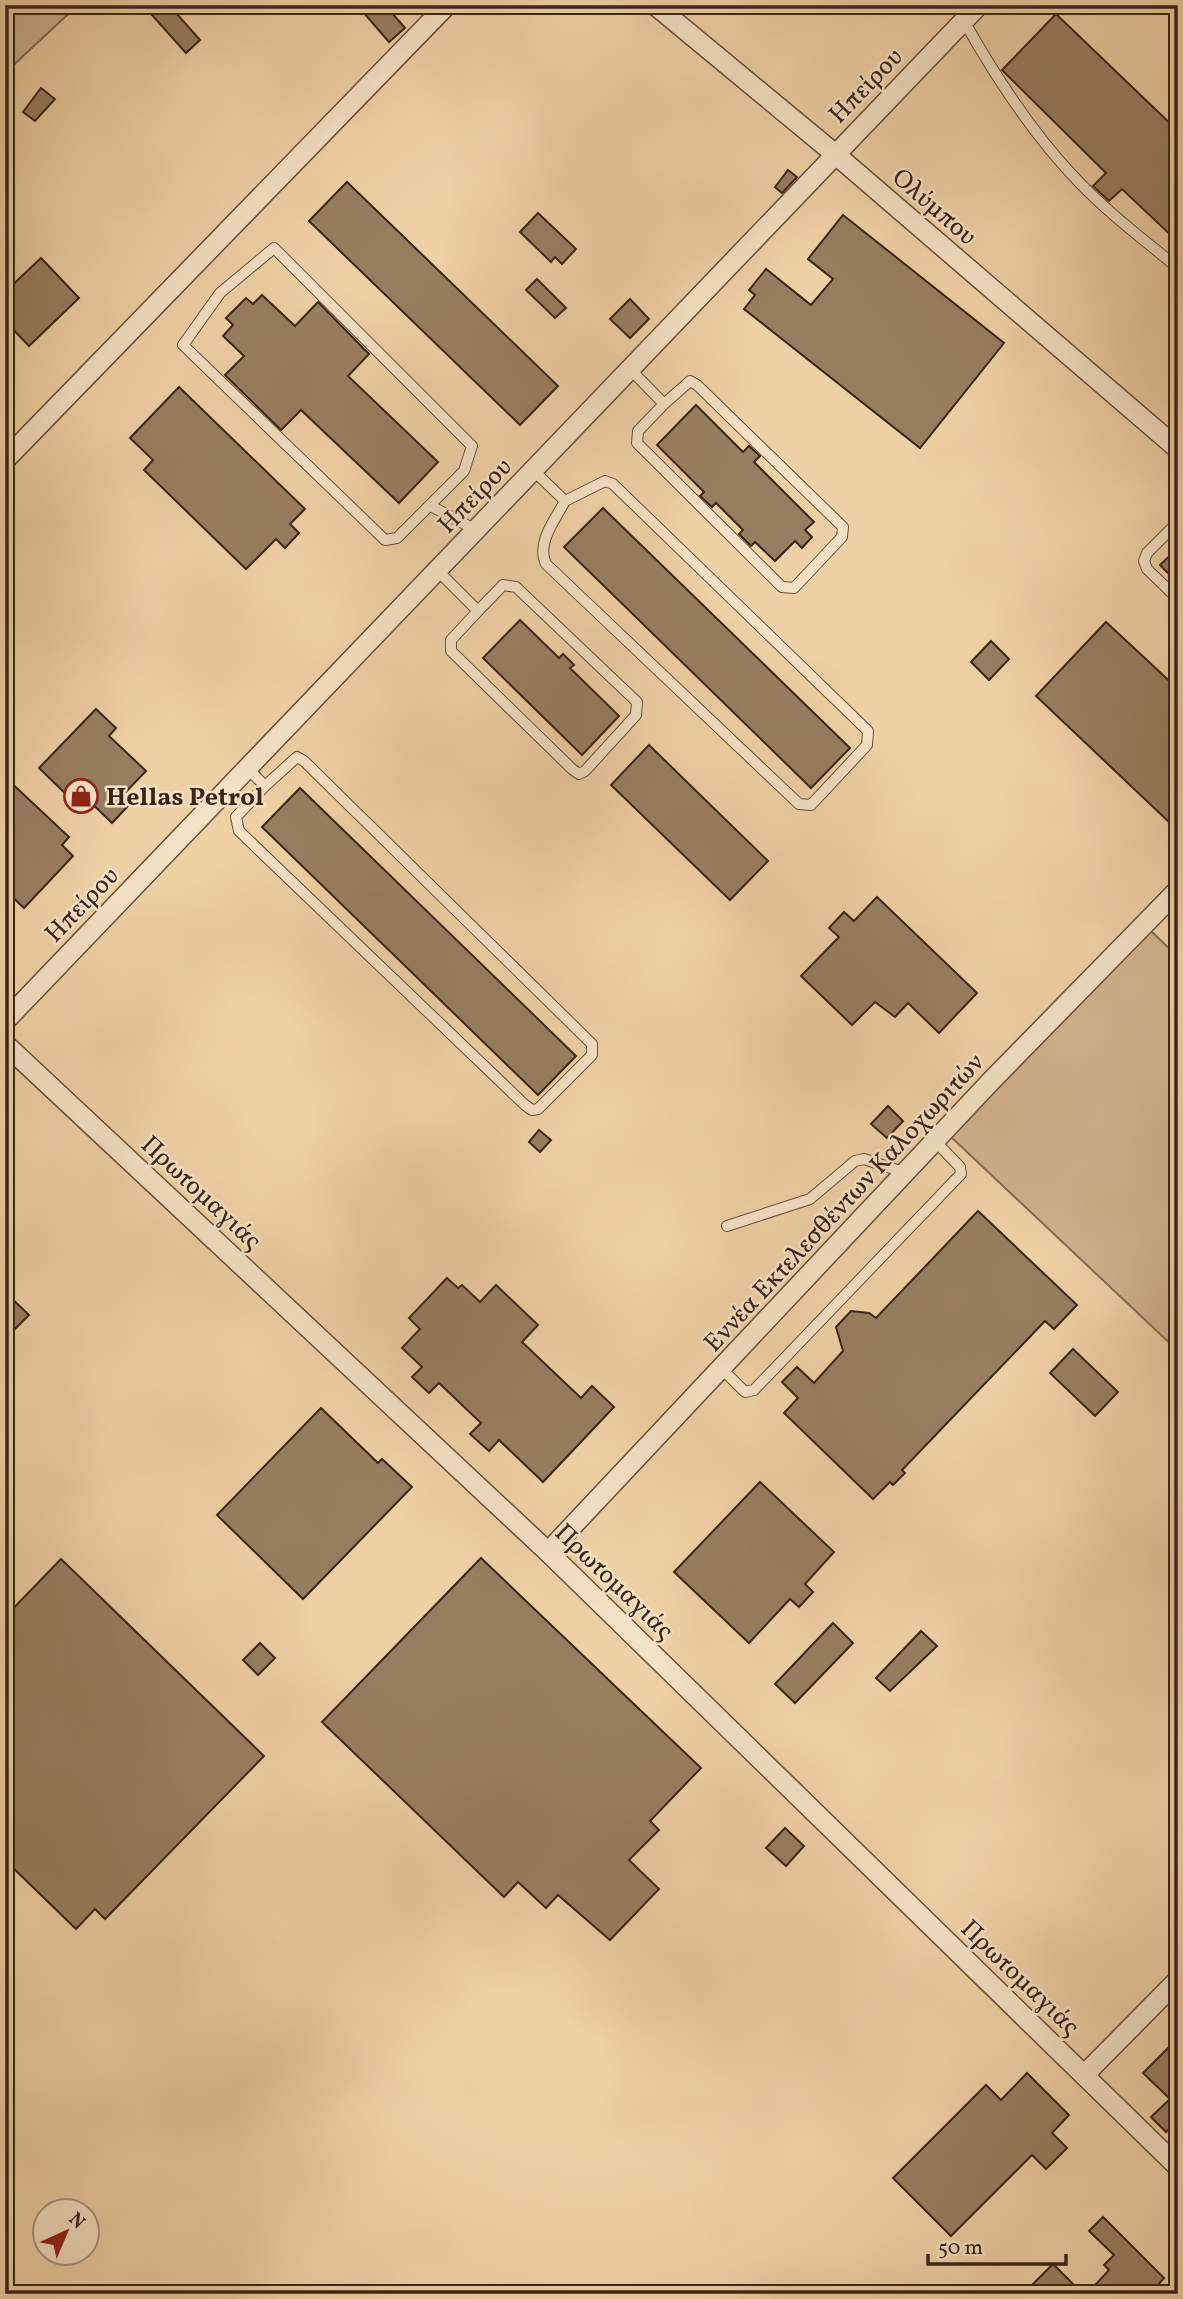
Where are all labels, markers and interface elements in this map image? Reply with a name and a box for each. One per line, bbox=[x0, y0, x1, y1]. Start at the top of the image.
street label: Ηπείρου bbox=[821, 40, 912, 132]
street label: Ολύμπου bbox=[884, 161, 984, 254]
street label: Ηπείρου bbox=[430, 450, 521, 542]
shop icon: Hellas Petrol bbox=[62, 777, 100, 815]
place label: Hellas Petrol bbox=[106, 780, 264, 816]
street label: Ηπείρου bbox=[37, 859, 128, 951]
street label: Εννέα Εκτελεσθέντων Καλοχωριτών bbox=[696, 1046, 993, 1361]
street label: Πρωτομαγιάς bbox=[132, 1128, 269, 1259]
street label: Πρωτομαγιάς bbox=[546, 1516, 681, 1649]
street label: Πρωτομαγιάς bbox=[952, 1912, 1087, 2045]
north arrow bbox=[32, 2198, 102, 2268]
text: N bbox=[62, 2207, 91, 2235]
scale bar bbox=[928, 2222, 1066, 2266]
text: 50 m bbox=[938, 2234, 983, 2263]

